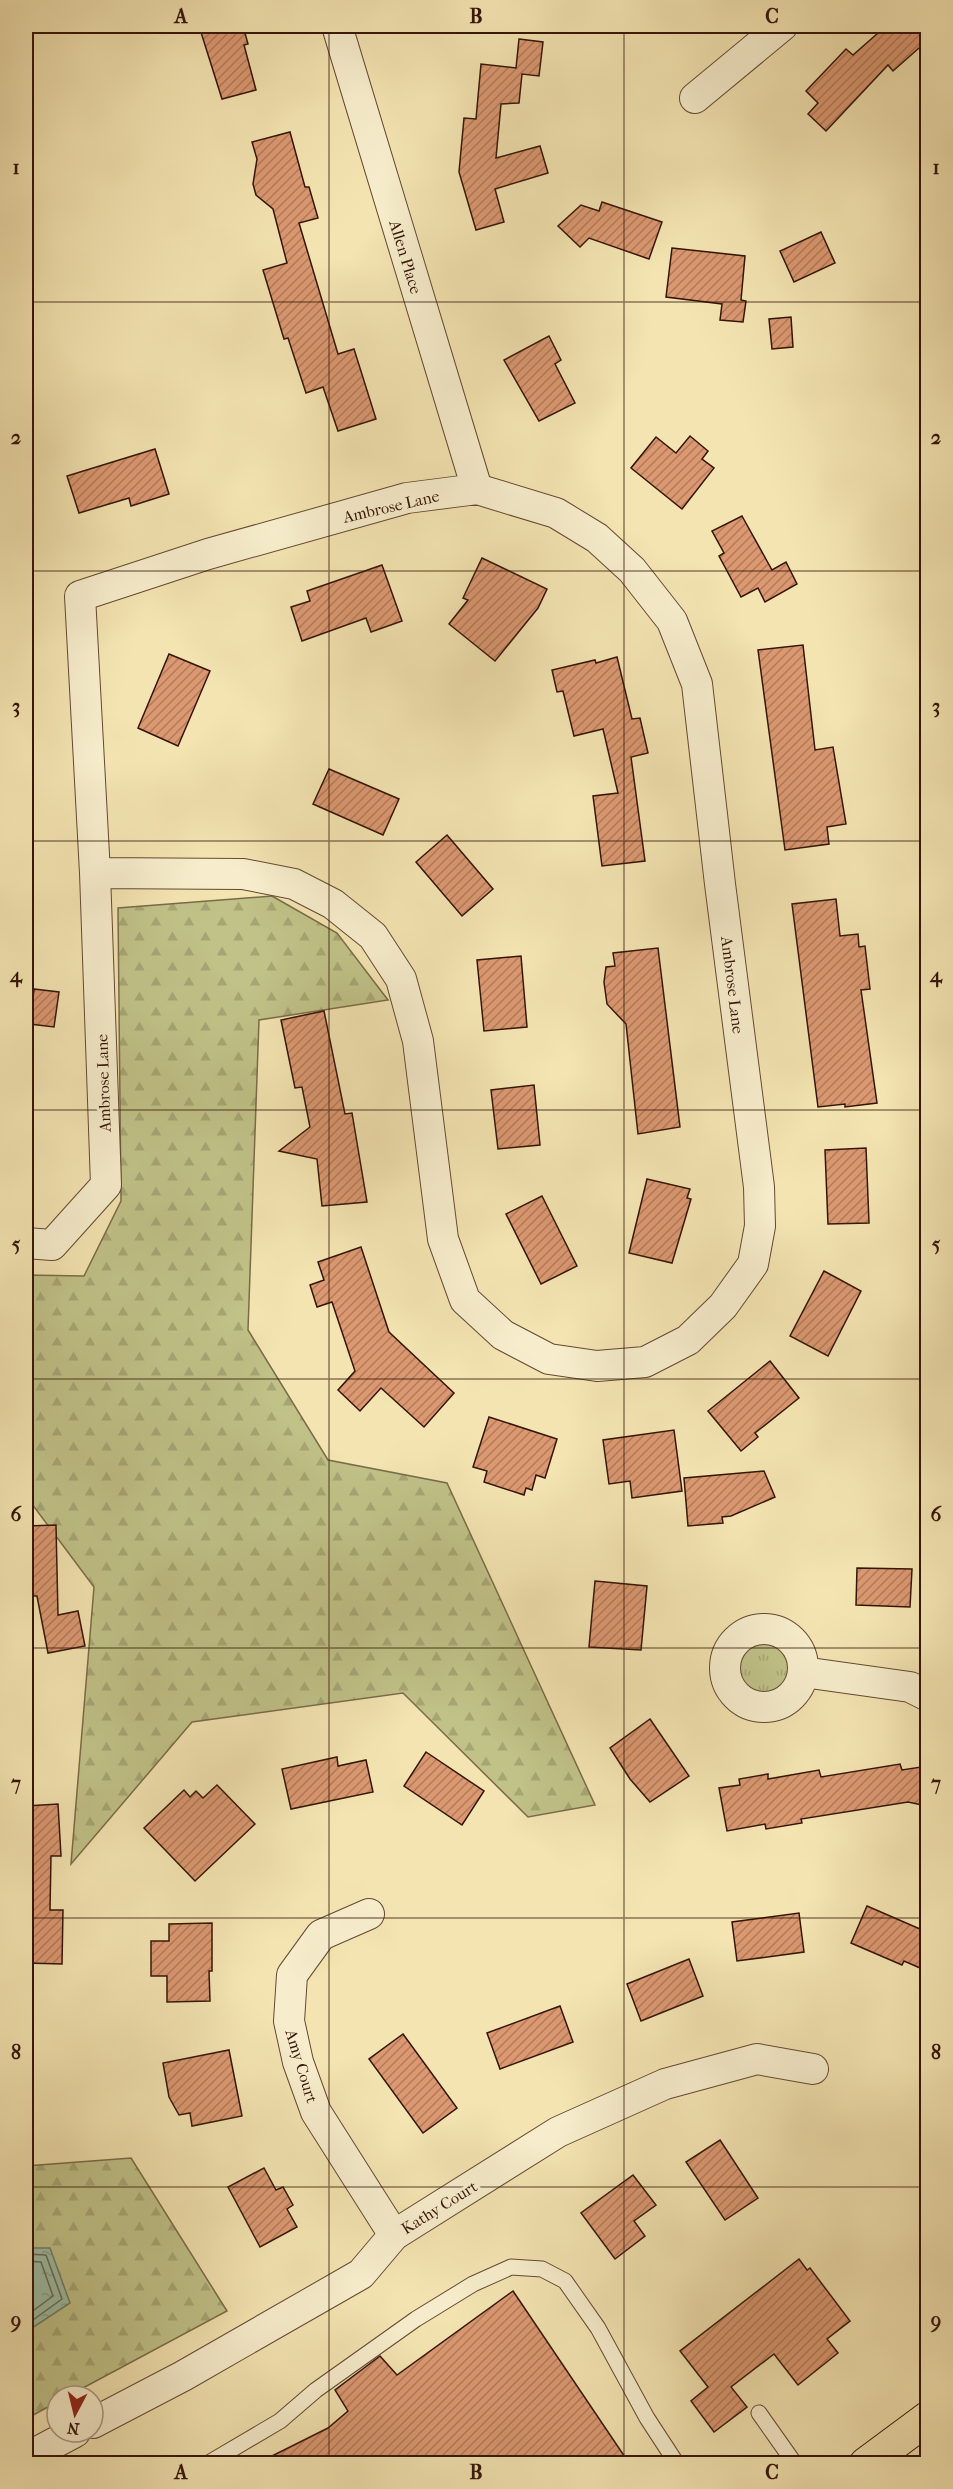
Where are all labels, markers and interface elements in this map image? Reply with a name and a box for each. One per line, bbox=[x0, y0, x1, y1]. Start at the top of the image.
text: A bbox=[173, 5, 189, 28]
text: B bbox=[469, 5, 483, 28]
text: C bbox=[765, 5, 779, 28]
text: 1 bbox=[12, 156, 20, 179]
text: 1 bbox=[932, 156, 940, 179]
street label: Allen Place bbox=[385, 217, 426, 296]
text: 2 bbox=[11, 426, 21, 449]
text: 2 bbox=[931, 426, 941, 449]
street label: Ambrose Lane bbox=[340, 486, 441, 527]
text: 3 bbox=[12, 695, 20, 718]
text: 3 bbox=[932, 695, 940, 718]
street label: Ambrose Lane bbox=[717, 934, 748, 1035]
text: 4 bbox=[9, 964, 23, 988]
text: 4 bbox=[929, 964, 943, 988]
street label: Ambrose Lane bbox=[92, 1034, 115, 1133]
text: 5 bbox=[12, 1233, 21, 1256]
text: 5 bbox=[932, 1233, 941, 1256]
text: 6 bbox=[11, 1503, 23, 1526]
text: 6 bbox=[931, 1503, 943, 1526]
text: 7 bbox=[10, 1772, 21, 1795]
text: 7 bbox=[930, 1772, 941, 1795]
street label: Amy Court bbox=[281, 2026, 322, 2105]
text: 8 bbox=[11, 2041, 21, 2064]
text: 8 bbox=[931, 2041, 941, 2064]
street label: Kathy Court bbox=[398, 2177, 481, 2238]
text: 9 bbox=[10, 2310, 21, 2333]
text: 9 bbox=[930, 2310, 941, 2333]
north arrow bbox=[45, 2384, 105, 2444]
text: N bbox=[65, 2418, 80, 2439]
text: A bbox=[173, 2461, 189, 2484]
text: B bbox=[469, 2461, 483, 2484]
text: C bbox=[765, 2461, 779, 2484]

